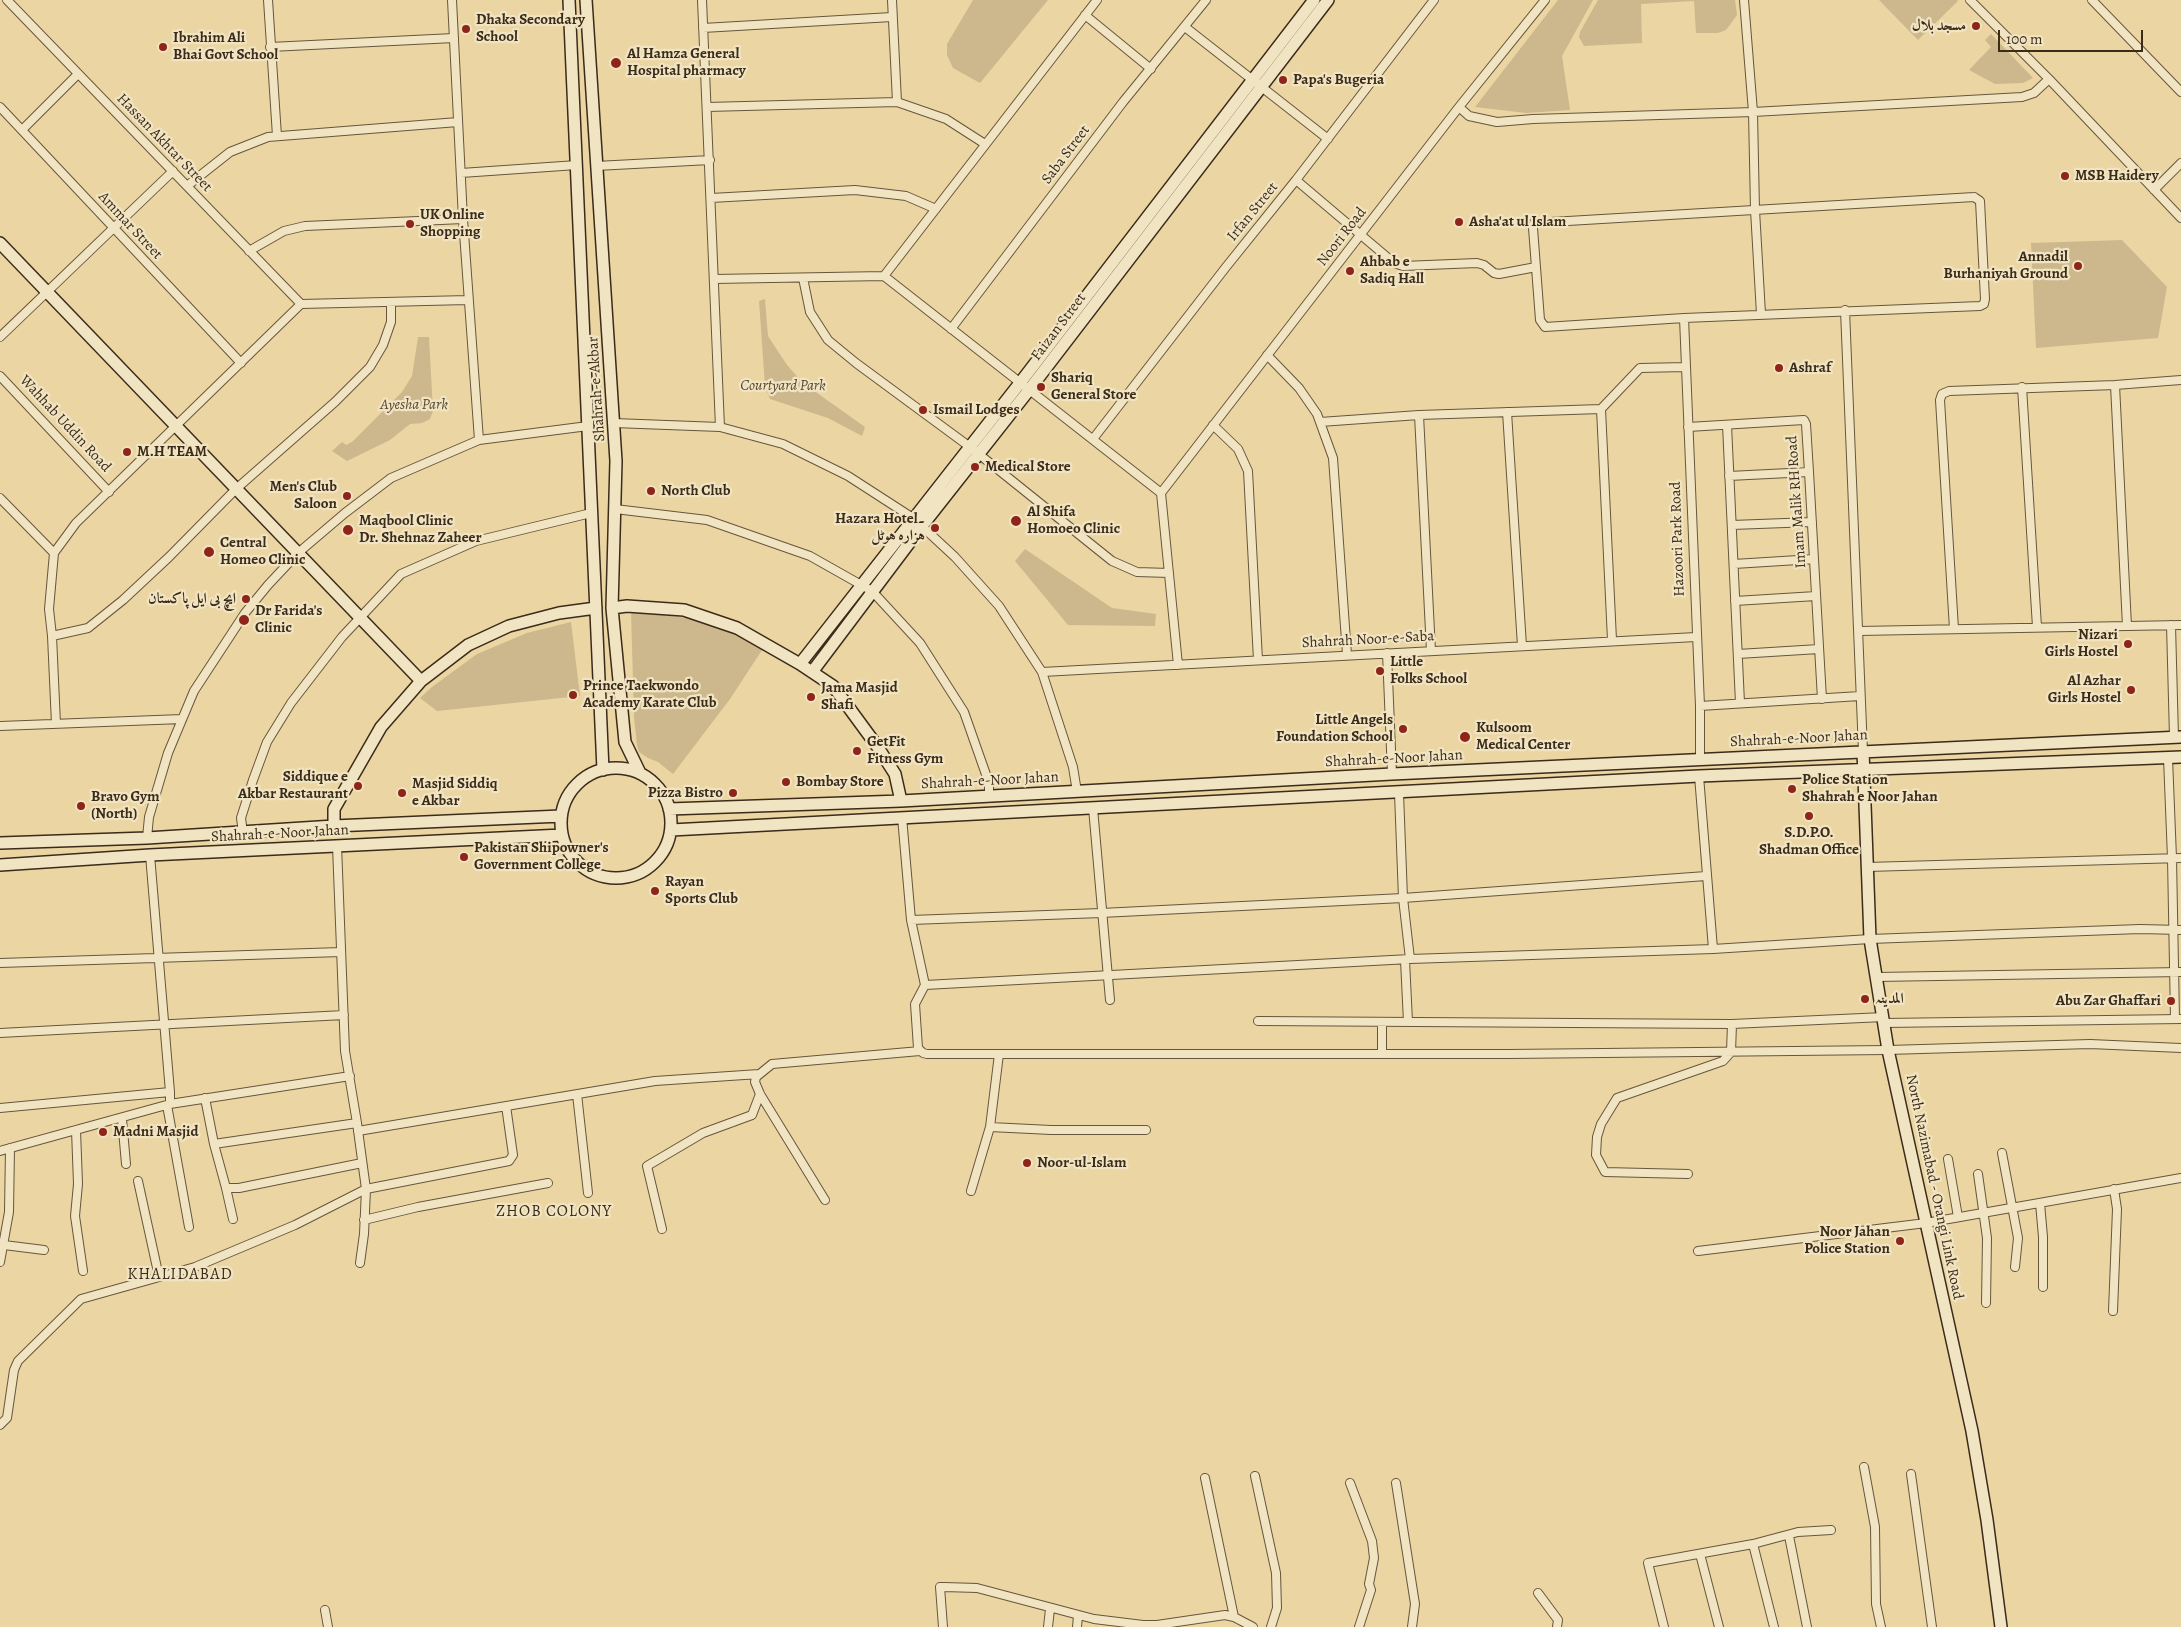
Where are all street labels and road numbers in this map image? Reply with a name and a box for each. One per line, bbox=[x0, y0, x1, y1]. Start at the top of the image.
street label: Hassan Akhtar Street bbox=[112, 90, 216, 196]
street label: Saba Street bbox=[1038, 122, 1094, 188]
street label: Irfan Street bbox=[1224, 179, 1282, 245]
street label: Ammar Street bbox=[94, 188, 166, 264]
street label: Noori Road bbox=[1313, 204, 1371, 270]
street label: Faizan Street bbox=[1028, 290, 1090, 364]
street label: Shahrah-e-Akbar bbox=[584, 336, 610, 442]
street label: Wahhab Uddin Road bbox=[15, 372, 115, 476]
street label: Imam Malik RH Road bbox=[1783, 435, 1811, 569]
street label: Hazoori Park Road bbox=[1667, 481, 1689, 597]
street label: Shahrah Noor-e-Saba bbox=[1301, 628, 1435, 652]
street label: Shahrah-e-Noor Jahan bbox=[1730, 726, 1868, 752]
street label: Shahrah-e-Noor Jahan bbox=[1325, 746, 1463, 772]
street label: Shahrah-e-Noor Jahan bbox=[921, 768, 1059, 794]
street label: Shahrah-e-Noor Jahan bbox=[211, 821, 349, 847]
street label: North Nazimabad - Orangi Link Road bbox=[1901, 1073, 1967, 1301]

